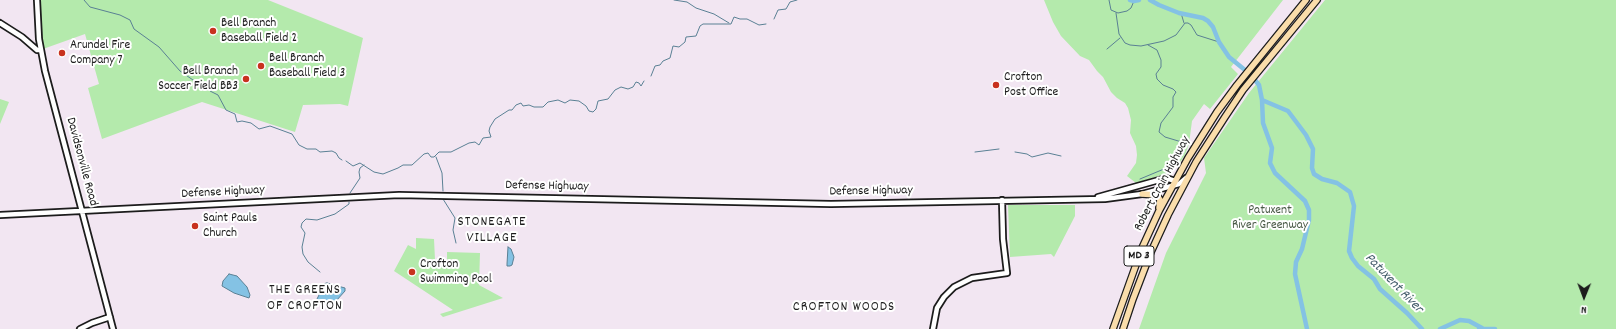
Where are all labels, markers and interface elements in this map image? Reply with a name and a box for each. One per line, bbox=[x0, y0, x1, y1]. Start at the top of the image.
place label: Bell Branch Baseball Field 2 bbox=[221, 16, 297, 47]
marker: Bell Branch Baseball Field 2 bbox=[208, 26, 218, 36]
place label: Arundel Fire Company 7 bbox=[70, 38, 130, 69]
marker: Arundel Fire Company 7 bbox=[57, 48, 67, 58]
place label: Bell Branch Baseball Field 3 bbox=[269, 51, 345, 82]
marker: Bell Branch Baseball Field 3 bbox=[256, 61, 266, 71]
place label: Bell Branch Soccer Field BB3 bbox=[158, 64, 238, 95]
place label: Crofton Post Office bbox=[1004, 70, 1058, 101]
marker: Bell Branch Soccer Field BB3 bbox=[241, 74, 251, 84]
marker: Crofton Post Office bbox=[991, 80, 1001, 90]
street label: Davidsonville Road bbox=[62, 116, 100, 208]
street label: Robert Crain Highway bbox=[1131, 134, 1195, 234]
street label: Defense Highway bbox=[505, 178, 589, 196]
street label: Defense Highway bbox=[181, 183, 265, 203]
street label: Defense Highway bbox=[829, 183, 913, 201]
park label: Patuxent River Greenway bbox=[1232, 203, 1308, 234]
place label: Saint Pauls Church bbox=[203, 211, 257, 242]
district label: STONEGATE VILLAGE bbox=[458, 215, 526, 248]
marker: Saint Pauls Church bbox=[190, 221, 200, 231]
road number: MD 3 bbox=[1124, 246, 1154, 266]
water label: Patuxent River bbox=[1360, 251, 1426, 317]
place label: Crofton Swimming Pool bbox=[420, 257, 492, 288]
marker: Crofton Swimming Pool bbox=[407, 267, 417, 277]
north arrow bbox=[1564, 277, 1604, 317]
district label: THE GREENS OF CROFTON bbox=[267, 283, 343, 316]
district label: CROFTON WOODS bbox=[793, 300, 895, 316]
text: N bbox=[1581, 301, 1587, 317]

